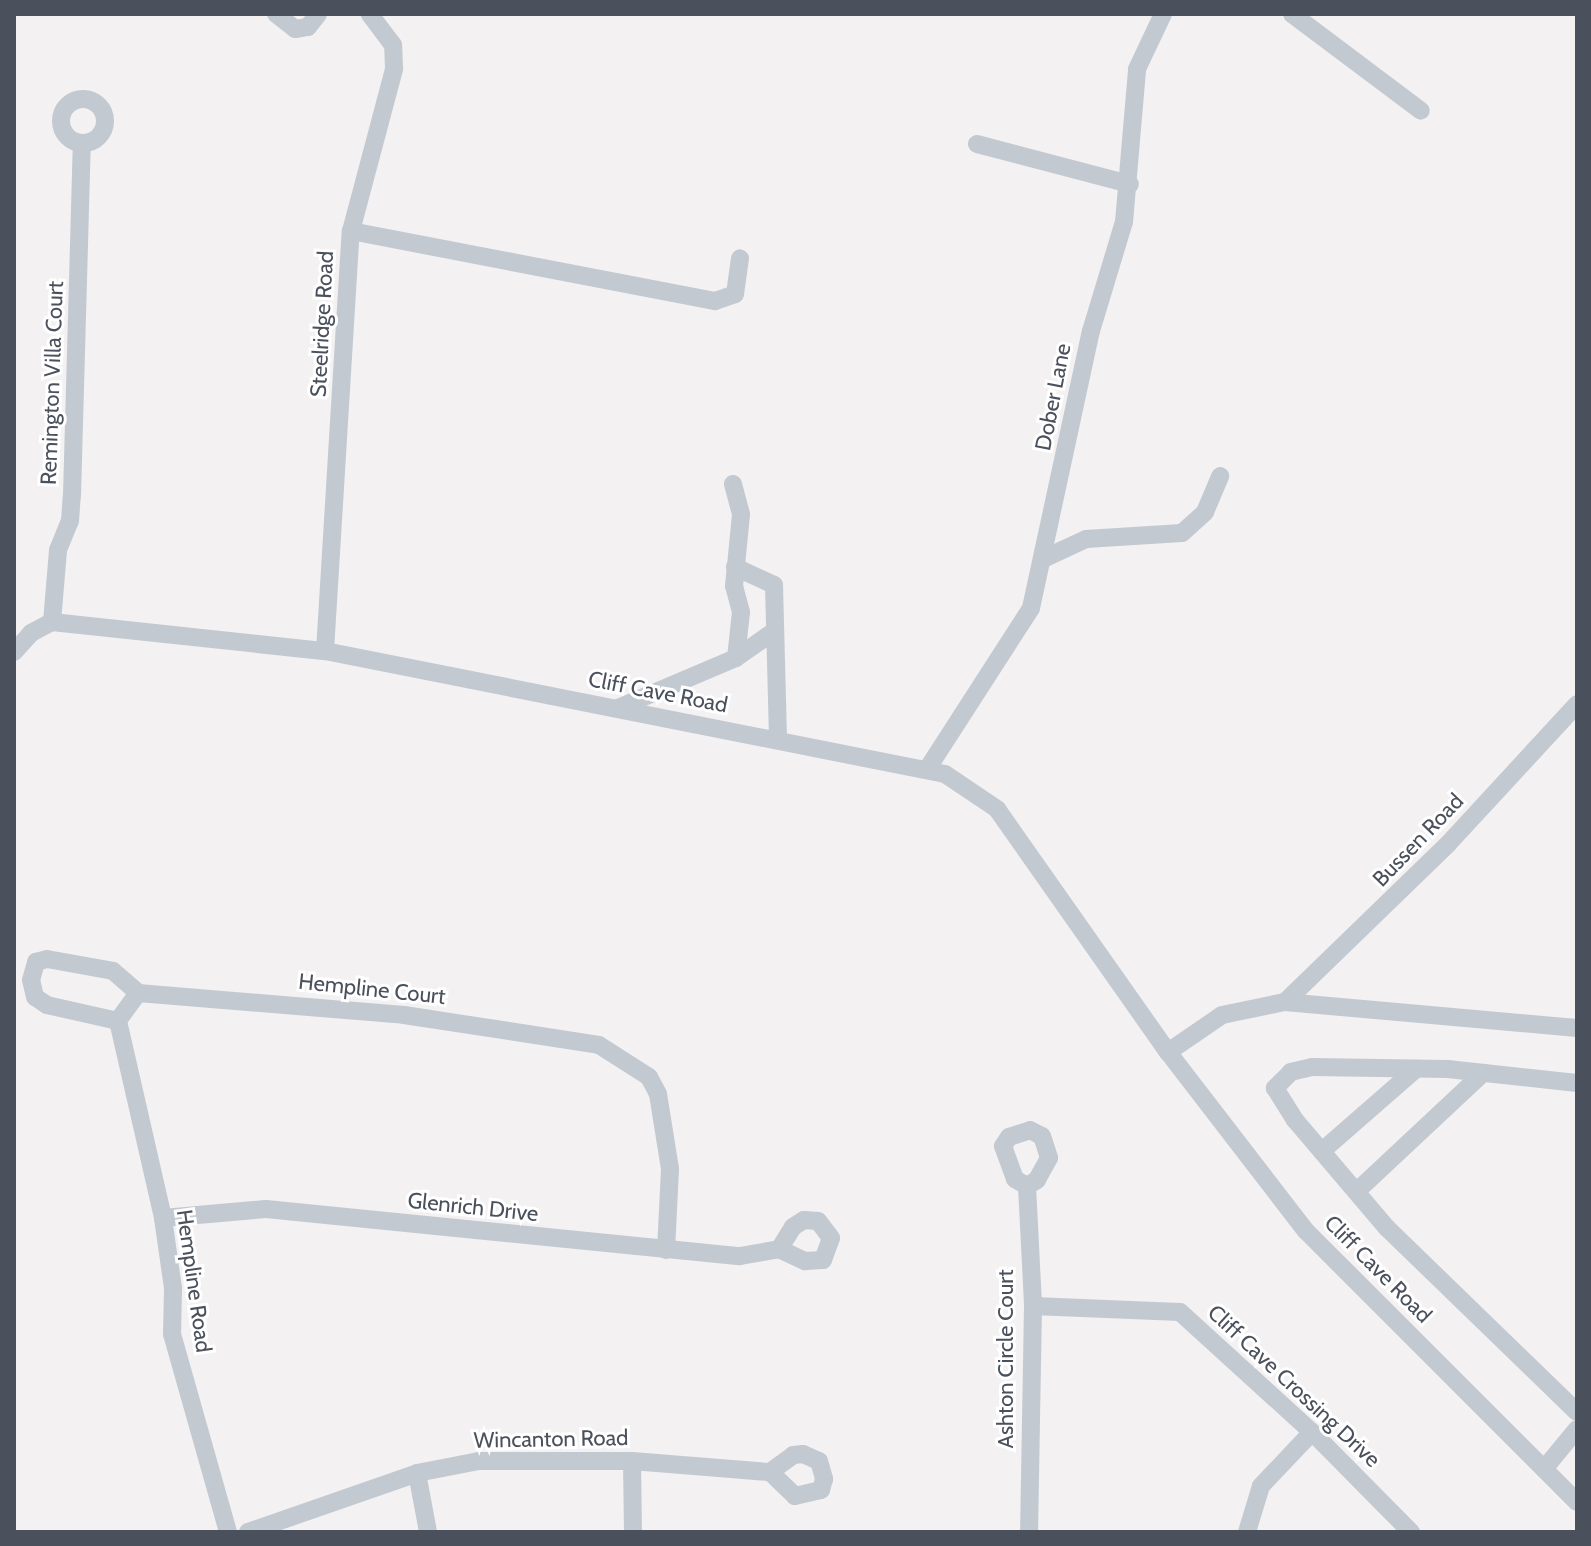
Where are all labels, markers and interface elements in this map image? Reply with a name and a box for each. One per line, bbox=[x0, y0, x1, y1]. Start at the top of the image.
street label: Steelridge Road bbox=[305, 250, 339, 398]
street label: Remington Villa Court bbox=[35, 281, 69, 485]
street label: Dober Lane bbox=[1030, 341, 1076, 453]
street label: Cliff Cave Road bbox=[586, 666, 730, 718]
street label: Bussen Road bbox=[1367, 788, 1469, 892]
street label: Hempline Court bbox=[297, 968, 447, 1010]
street label: Glenrich Drive bbox=[406, 1187, 540, 1227]
street label: Hempline Road bbox=[171, 1208, 217, 1354]
street label: Cliff Cave Road bbox=[1319, 1210, 1437, 1328]
street label: Ashton Circle Court bbox=[993, 1269, 1019, 1449]
street label: Cliff Cave Crossing Drive bbox=[1202, 1299, 1386, 1473]
street label: Wincanton Road bbox=[473, 1424, 629, 1454]

